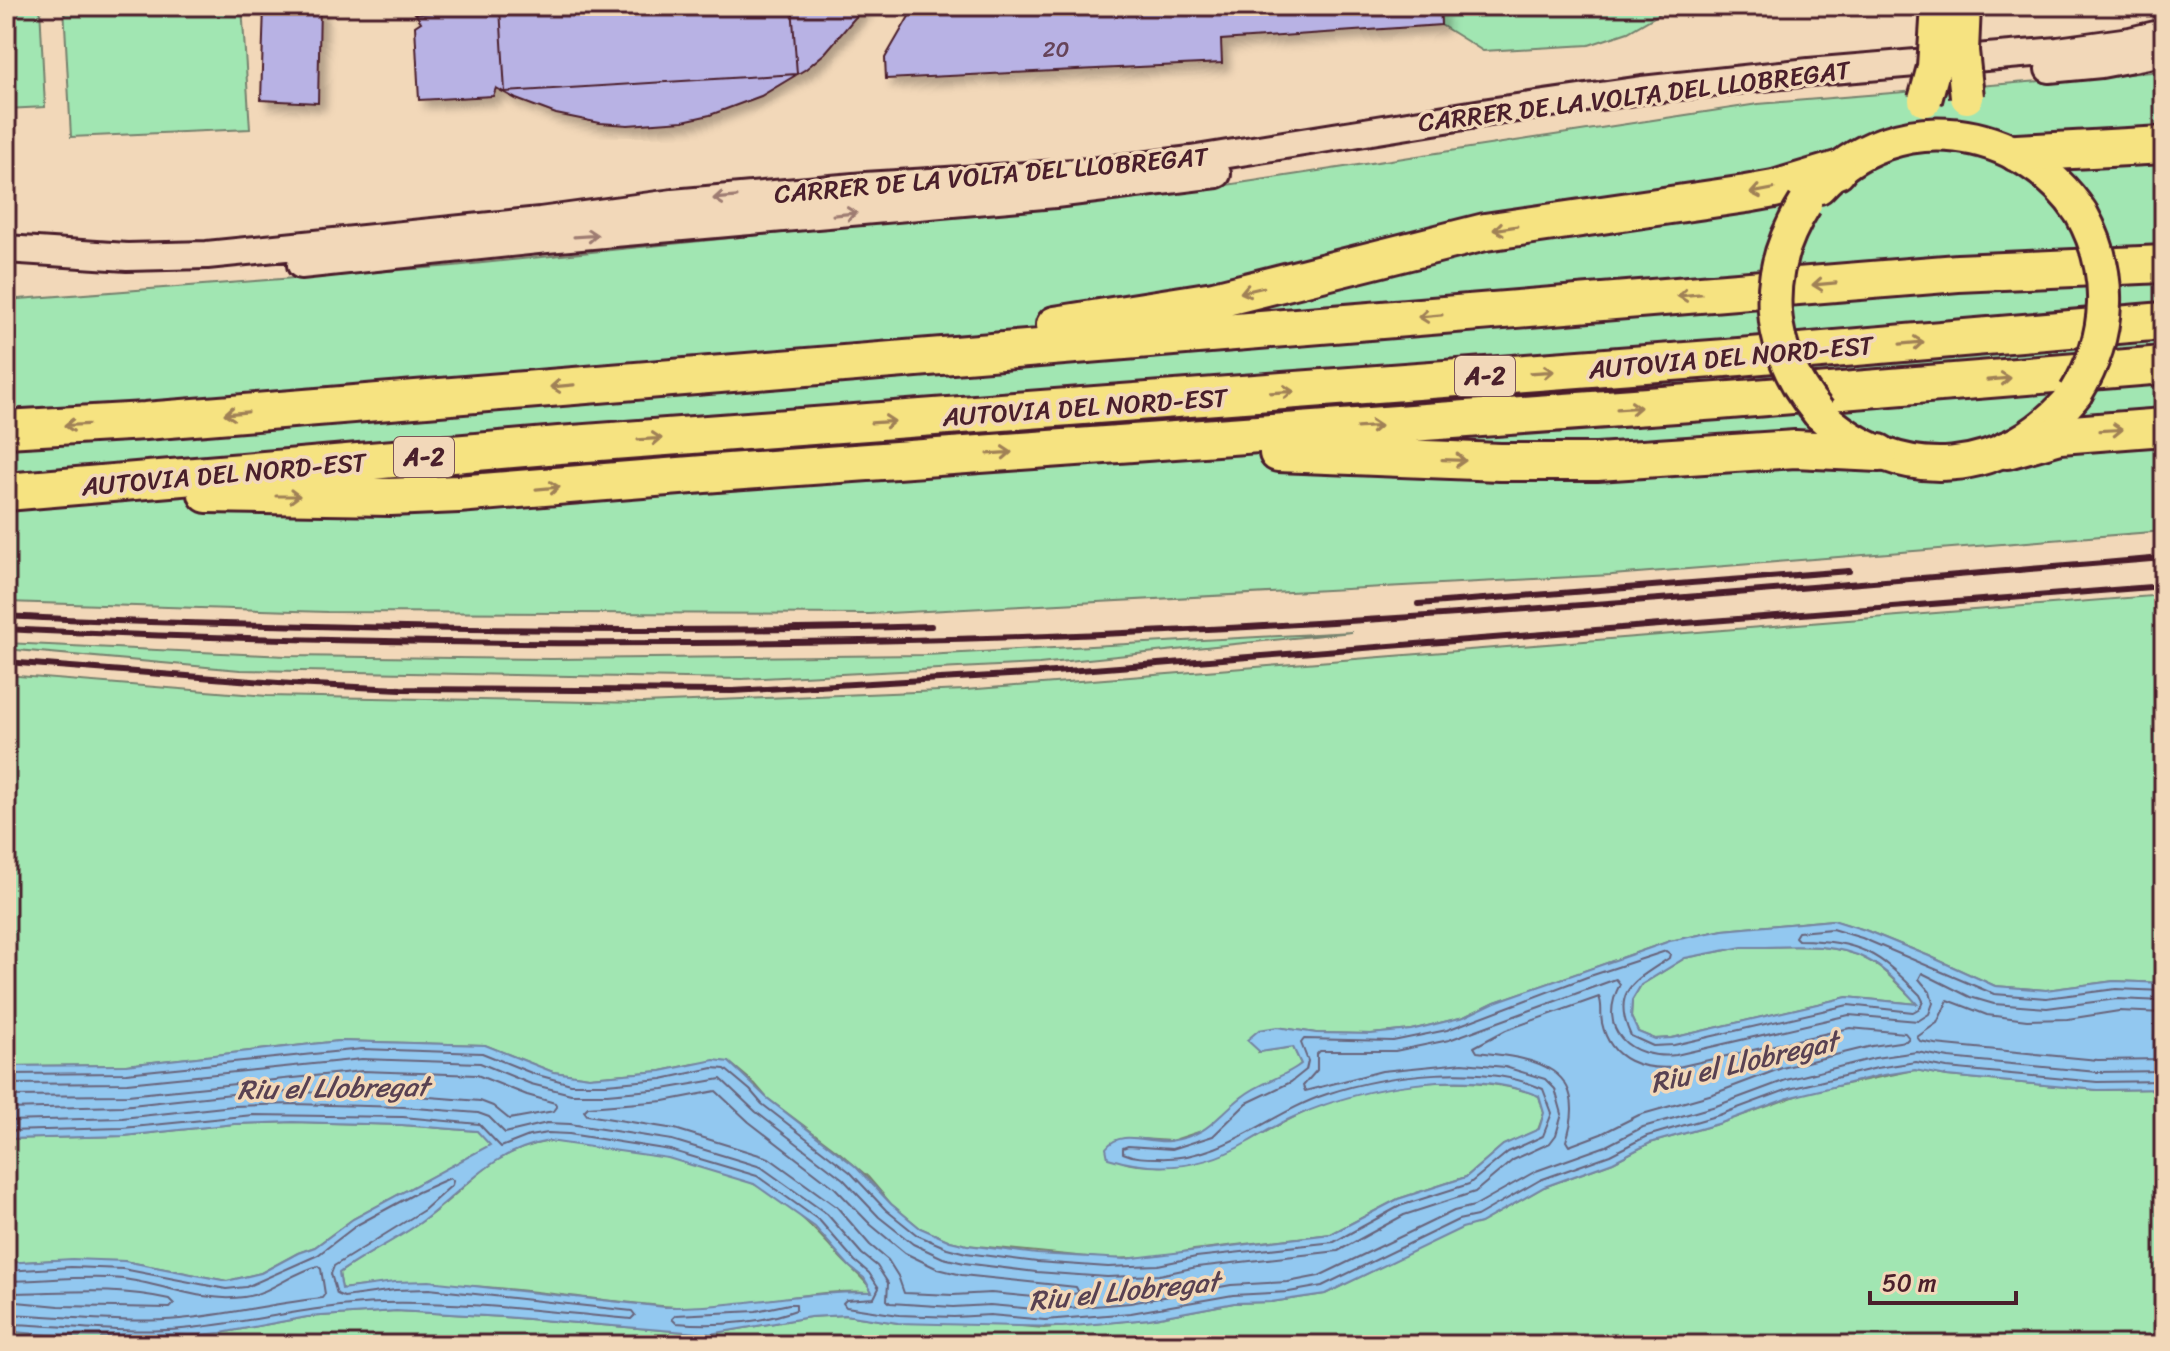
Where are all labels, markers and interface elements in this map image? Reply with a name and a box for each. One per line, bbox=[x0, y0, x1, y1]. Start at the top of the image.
house number: 20 bbox=[1043, 30, 1069, 69]
street label: CARRER DE LA VOLTA DEL LLOBREGAT bbox=[1415, 46, 1855, 145]
street label: CARRER DE LA VOLTA DEL LLOBREGAT bbox=[772, 133, 1212, 217]
one-way arrow bbox=[1750, 184, 1775, 199]
one-way arrow bbox=[712, 190, 739, 205]
one-way arrow bbox=[831, 206, 858, 221]
one-way arrow bbox=[1493, 222, 1518, 237]
one-way arrow bbox=[572, 228, 599, 243]
one-way arrow bbox=[1811, 277, 1838, 292]
one-way arrow bbox=[1240, 284, 1266, 299]
one-way arrow bbox=[1676, 288, 1703, 303]
one-way arrow bbox=[1417, 309, 1444, 324]
street label: AUTOVIA DEL NORD-EST bbox=[1586, 321, 1877, 392]
one-way arrow bbox=[1898, 335, 1925, 350]
road number: A-2 bbox=[1455, 356, 1515, 396]
one-way arrow bbox=[1528, 364, 1555, 379]
one-way arrow bbox=[1986, 371, 2012, 386]
street label: AUTOVIA DEL NORD-EST bbox=[940, 374, 1231, 440]
one-way arrow bbox=[549, 379, 576, 394]
one-way arrow bbox=[1268, 384, 1295, 399]
one-way arrow bbox=[1615, 400, 1642, 415]
one-way arrow bbox=[223, 406, 250, 421]
one-way arrow bbox=[870, 414, 896, 429]
one-way arrow bbox=[63, 418, 90, 433]
one-way arrow bbox=[1355, 419, 1382, 434]
one-way arrow bbox=[2097, 422, 2124, 437]
one-way arrow bbox=[636, 431, 663, 446]
road number: A-2 bbox=[394, 437, 454, 477]
street label: AUTOVIA DEL NORD-EST bbox=[79, 438, 370, 509]
one-way arrow bbox=[986, 445, 1013, 460]
one-way arrow bbox=[1440, 452, 1467, 467]
one-way arrow bbox=[534, 480, 561, 495]
one-way arrow bbox=[274, 489, 301, 504]
water label: Riu el Llobregat bbox=[1645, 1016, 1847, 1107]
water label: Riu el Llobregat bbox=[237, 1062, 434, 1114]
scale bar bbox=[1870, 1255, 2016, 1305]
water label: Riu el Llobregat bbox=[1026, 1256, 1226, 1325]
text: 50 m bbox=[1882, 1262, 1937, 1304]

